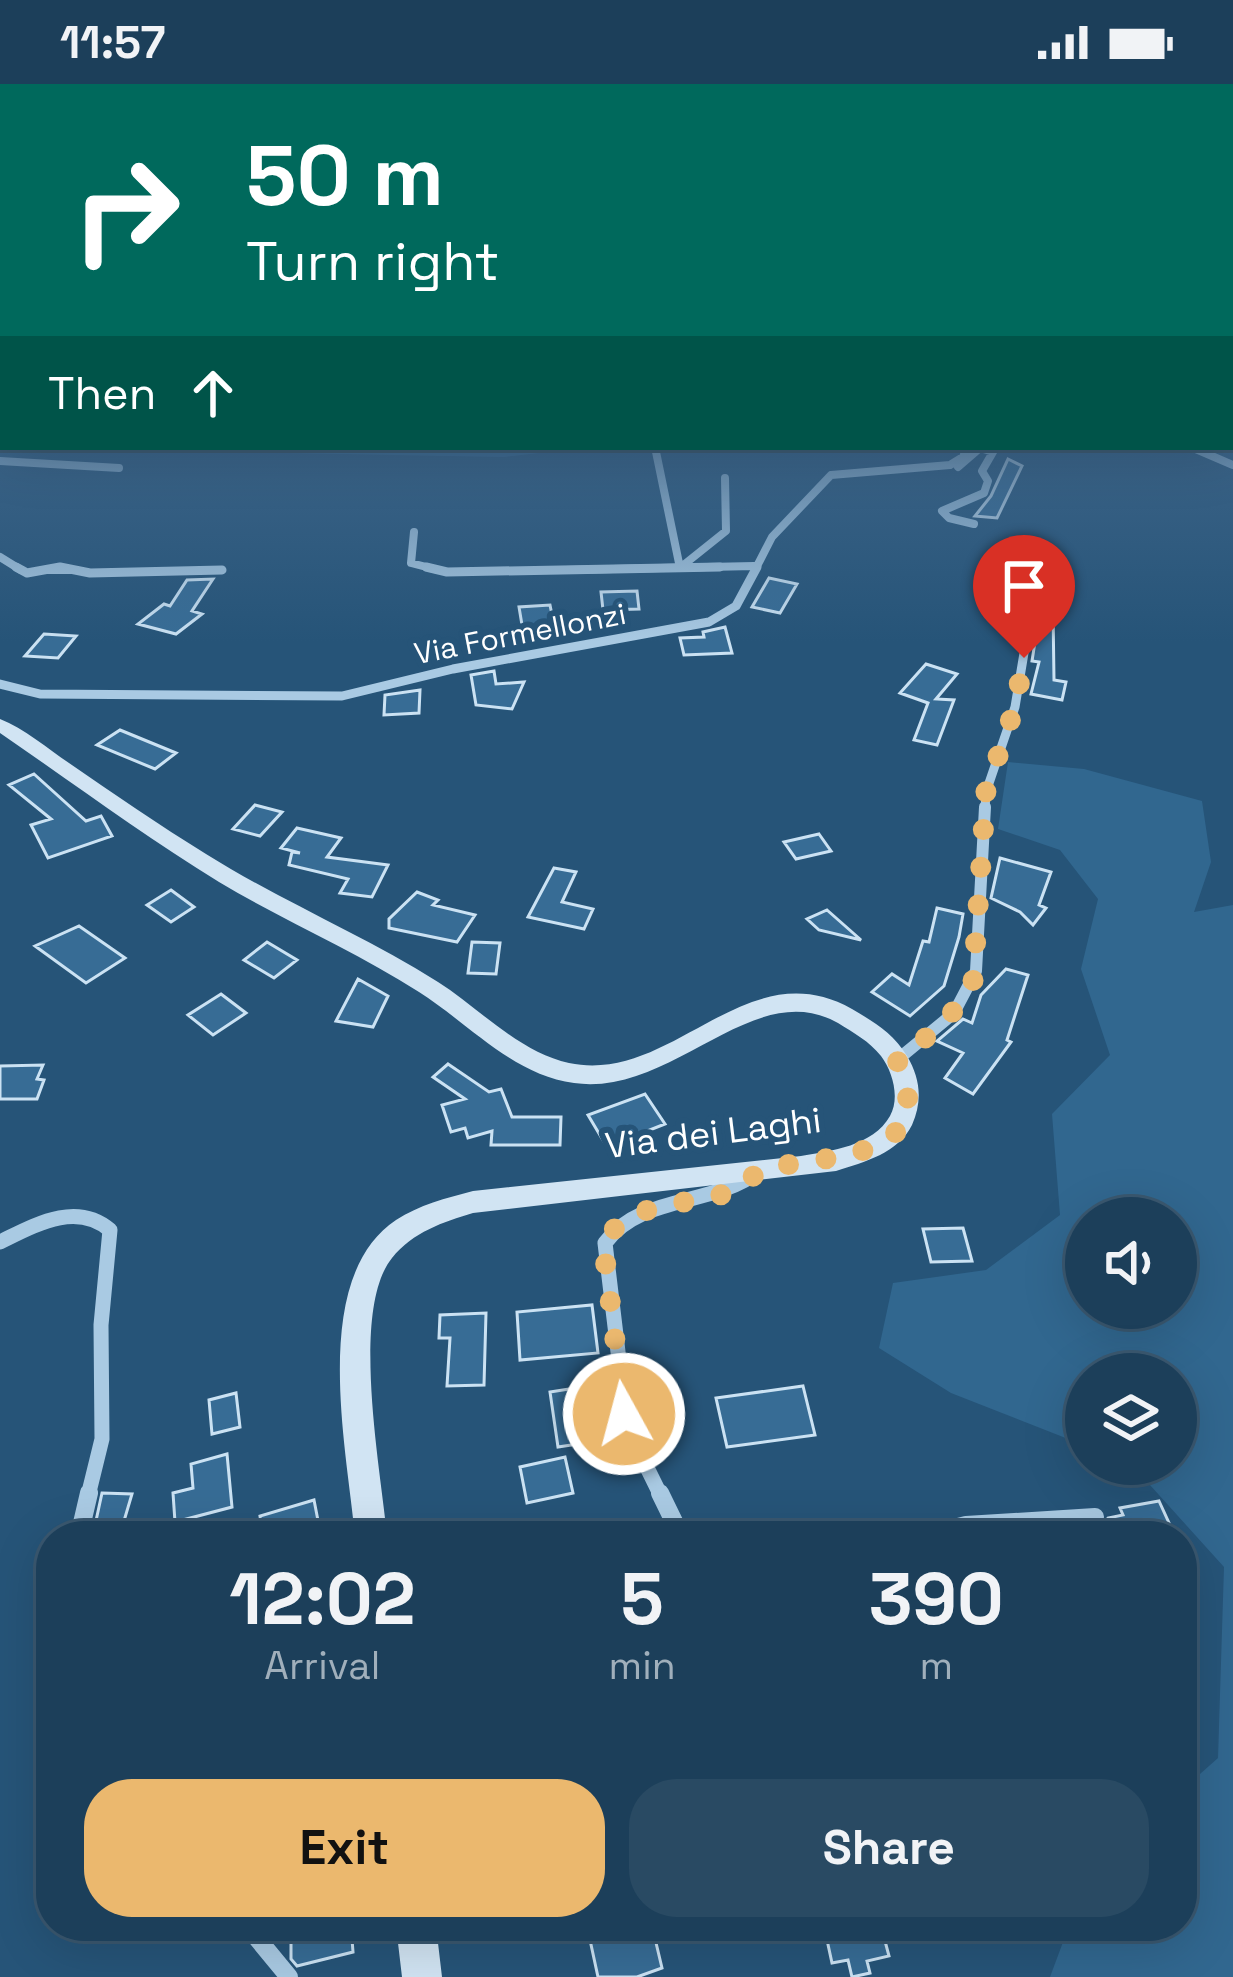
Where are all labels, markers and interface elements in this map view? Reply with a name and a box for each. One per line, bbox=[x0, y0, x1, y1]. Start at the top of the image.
text: 11:57 bbox=[60, 14, 165, 71]
text: 50 m bbox=[246, 122, 444, 230]
icon: right bbox=[48, 132, 204, 288]
text: Turn right bbox=[246, 227, 499, 296]
icon: ahead bbox=[180, 360, 246, 426]
text: Then bbox=[48, 365, 156, 422]
pin bbox=[973, 535, 1075, 658]
icon: arrive bbox=[991, 553, 1057, 619]
street label: Via Formellonzi bbox=[411, 594, 629, 673]
street label: Via dei Laghi bbox=[602, 1097, 824, 1169]
map controls bbox=[1065, 1197, 1197, 1485]
button: sound bbox=[1065, 1197, 1197, 1329]
position arrow bbox=[561, 1351, 687, 1477]
button: layers bbox=[1065, 1353, 1197, 1485]
text: 12:02 bbox=[229, 1553, 415, 1645]
text: 5 bbox=[621, 1553, 664, 1645]
text: 390 bbox=[869, 1553, 1004, 1645]
text: Arrival bbox=[264, 1641, 380, 1690]
text: min bbox=[609, 1641, 676, 1690]
text: m bbox=[920, 1641, 953, 1690]
button: Exit bbox=[84, 1779, 605, 1917]
button: Share bbox=[629, 1779, 1149, 1917]

